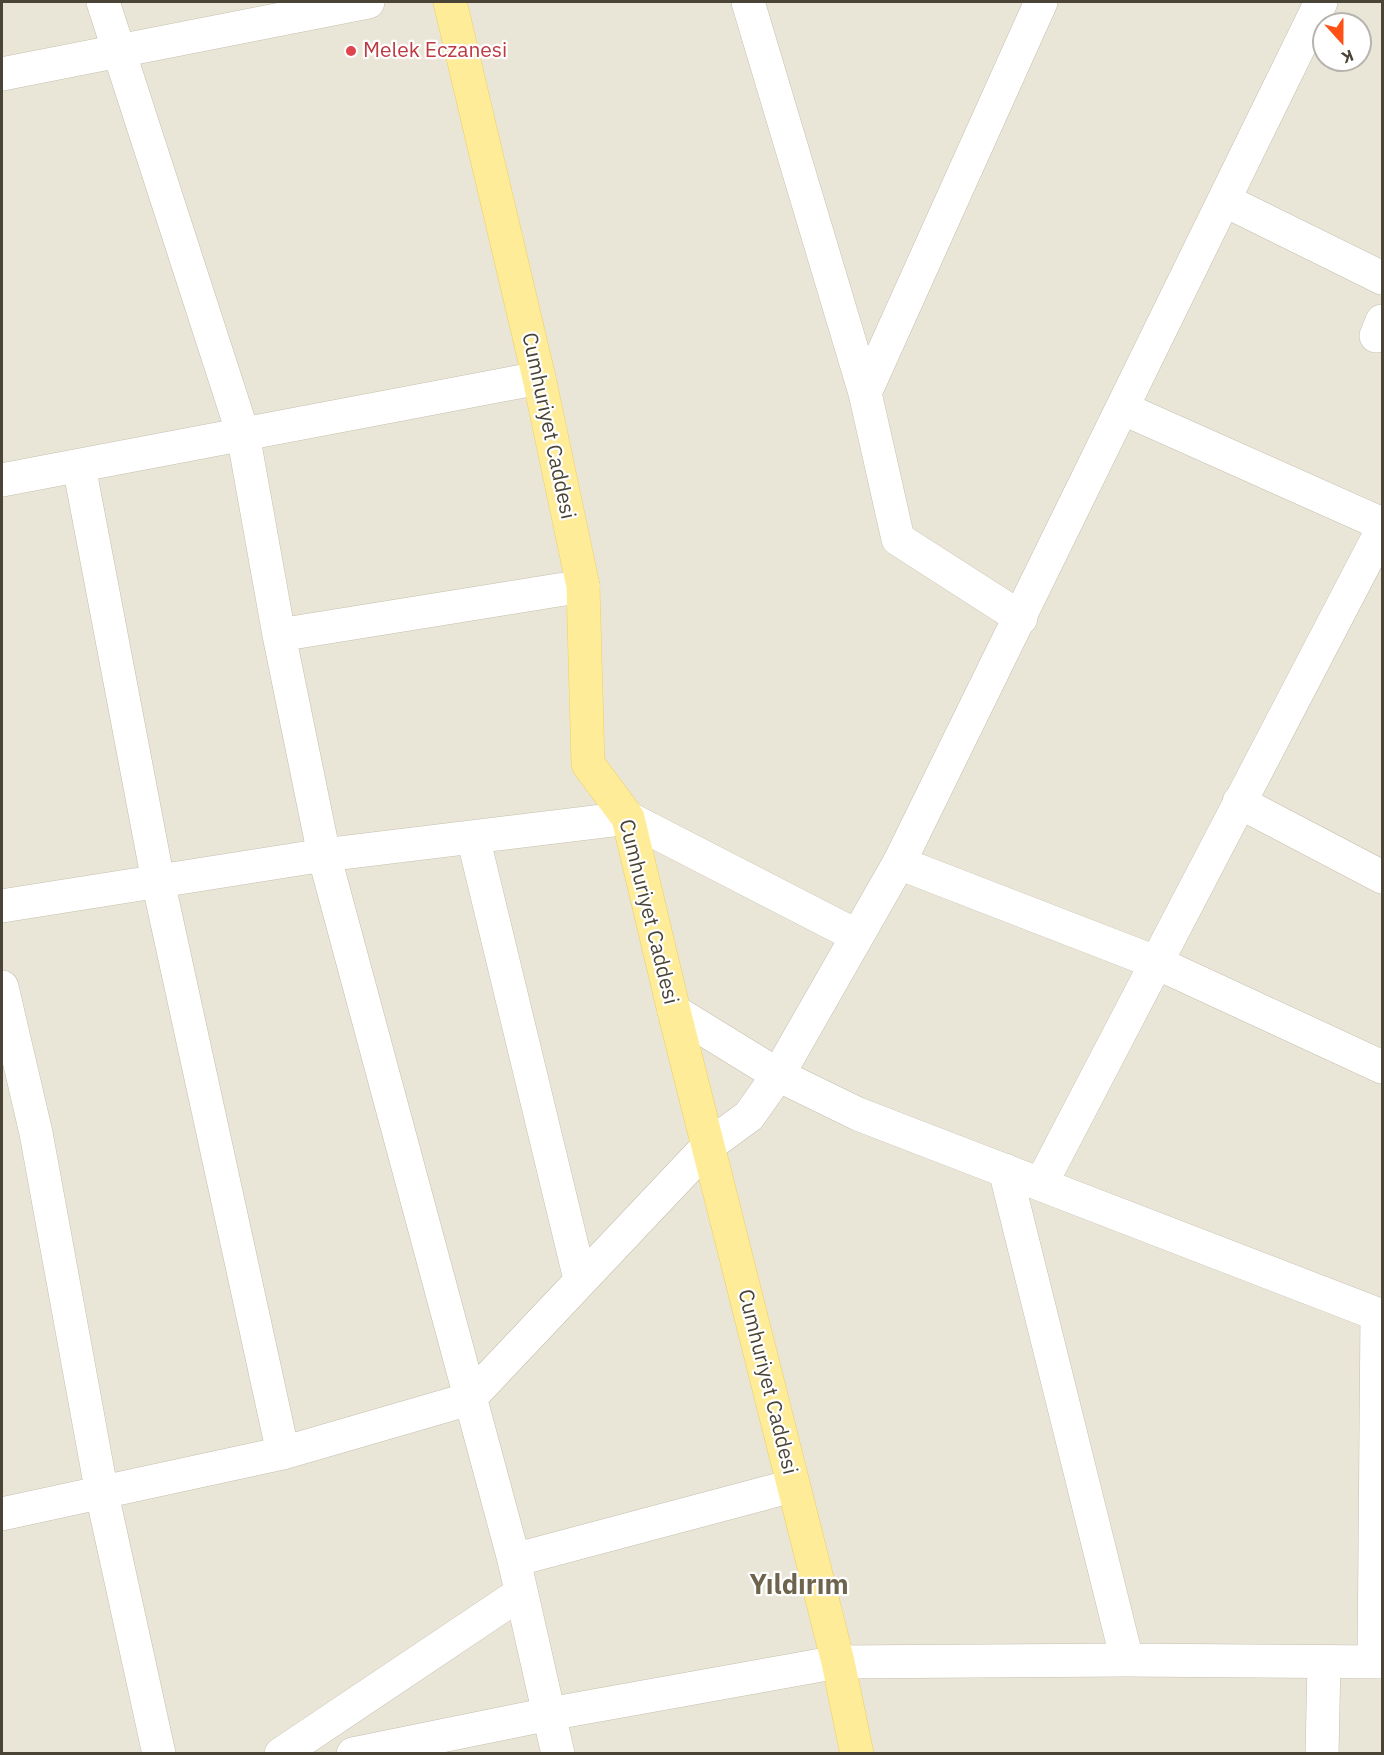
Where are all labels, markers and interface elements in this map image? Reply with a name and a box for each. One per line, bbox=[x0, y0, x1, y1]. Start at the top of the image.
north arrow bbox=[1312, 12, 1372, 72]
place label: Melek Eczanesi bbox=[363, 38, 507, 64]
marker: Melek Eczanesi bbox=[344, 44, 358, 58]
text: K bbox=[1339, 46, 1357, 68]
street label: Cumhuriyet Caddesi bbox=[516, 330, 580, 522]
street label: Cumhuriyet Caddesi bbox=[613, 817, 683, 1007]
street label: Cumhuriyet Caddesi bbox=[732, 1287, 802, 1477]
district label: Yıldırım bbox=[749, 1570, 849, 1602]

